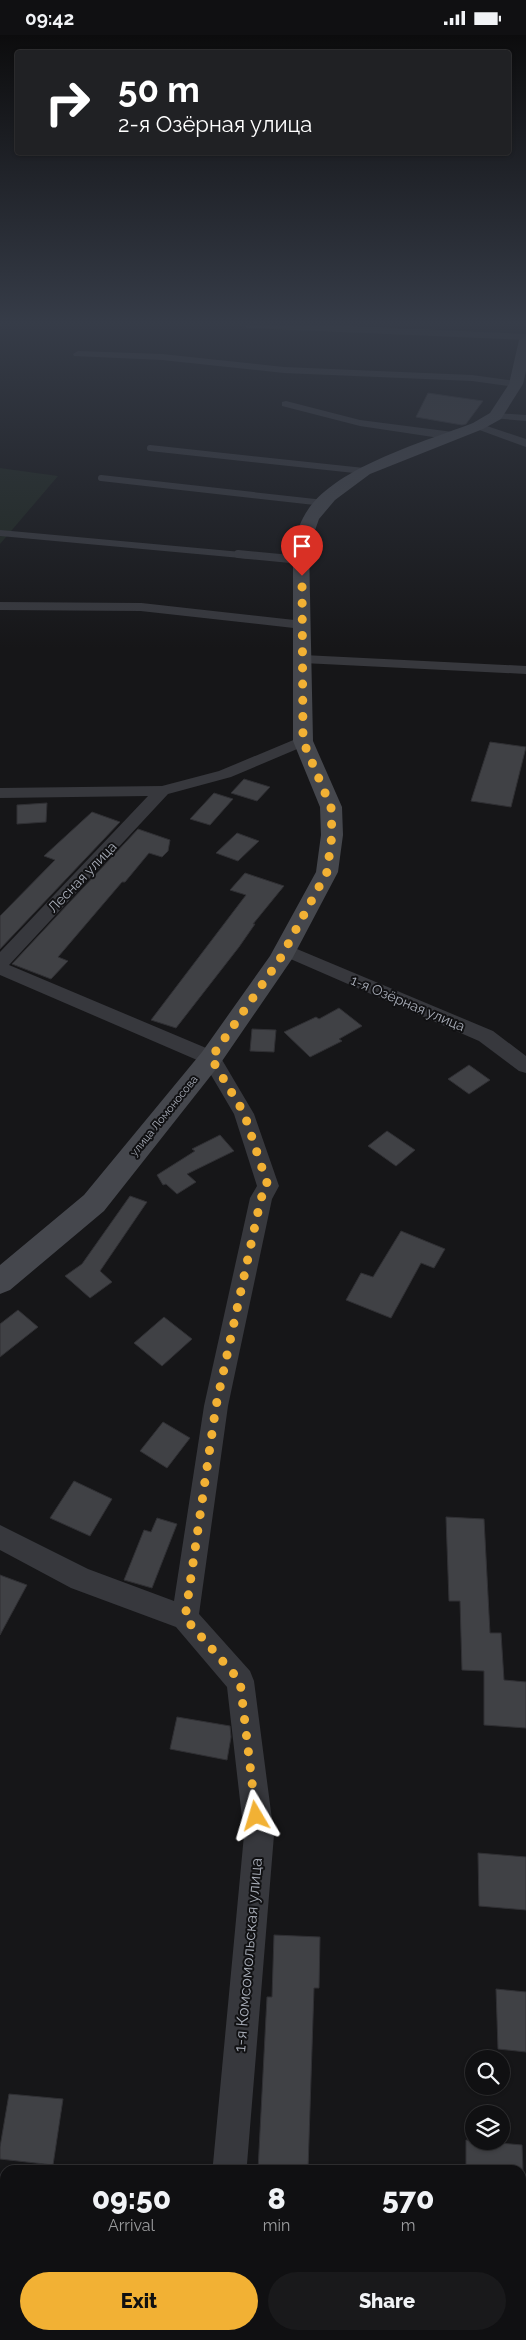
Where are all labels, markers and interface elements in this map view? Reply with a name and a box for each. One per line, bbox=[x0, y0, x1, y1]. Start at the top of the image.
text: 09:42 bbox=[25, 7, 74, 29]
text: 50 m bbox=[118, 69, 200, 110]
icon: right bbox=[35, 70, 100, 135]
text: 2-я Озёрная улица bbox=[118, 111, 312, 137]
pin bbox=[281, 525, 323, 576]
icon: arrive bbox=[288, 532, 316, 560]
street label: Лесная улица bbox=[44, 838, 120, 916]
street label: 1-я Озёрная улица bbox=[349, 972, 467, 1034]
street label: улица Ломоносова bbox=[127, 1073, 201, 1159]
position arrow bbox=[229, 1789, 281, 1841]
street label: 1-я Комсомольская улица bbox=[230, 1857, 266, 2053]
map controls bbox=[465, 2050, 510, 2150]
button: search bbox=[465, 2050, 510, 2095]
button: layers bbox=[465, 2105, 510, 2150]
text: 09:50 bbox=[92, 2181, 171, 2216]
text: 8 bbox=[267, 2181, 286, 2216]
text: 570 bbox=[382, 2181, 434, 2216]
text: Arrival bbox=[108, 2216, 155, 2235]
text: min bbox=[263, 2216, 290, 2235]
text: m bbox=[401, 2216, 415, 2235]
button: Exit bbox=[20, 2272, 258, 2330]
button: Share bbox=[268, 2272, 506, 2330]

